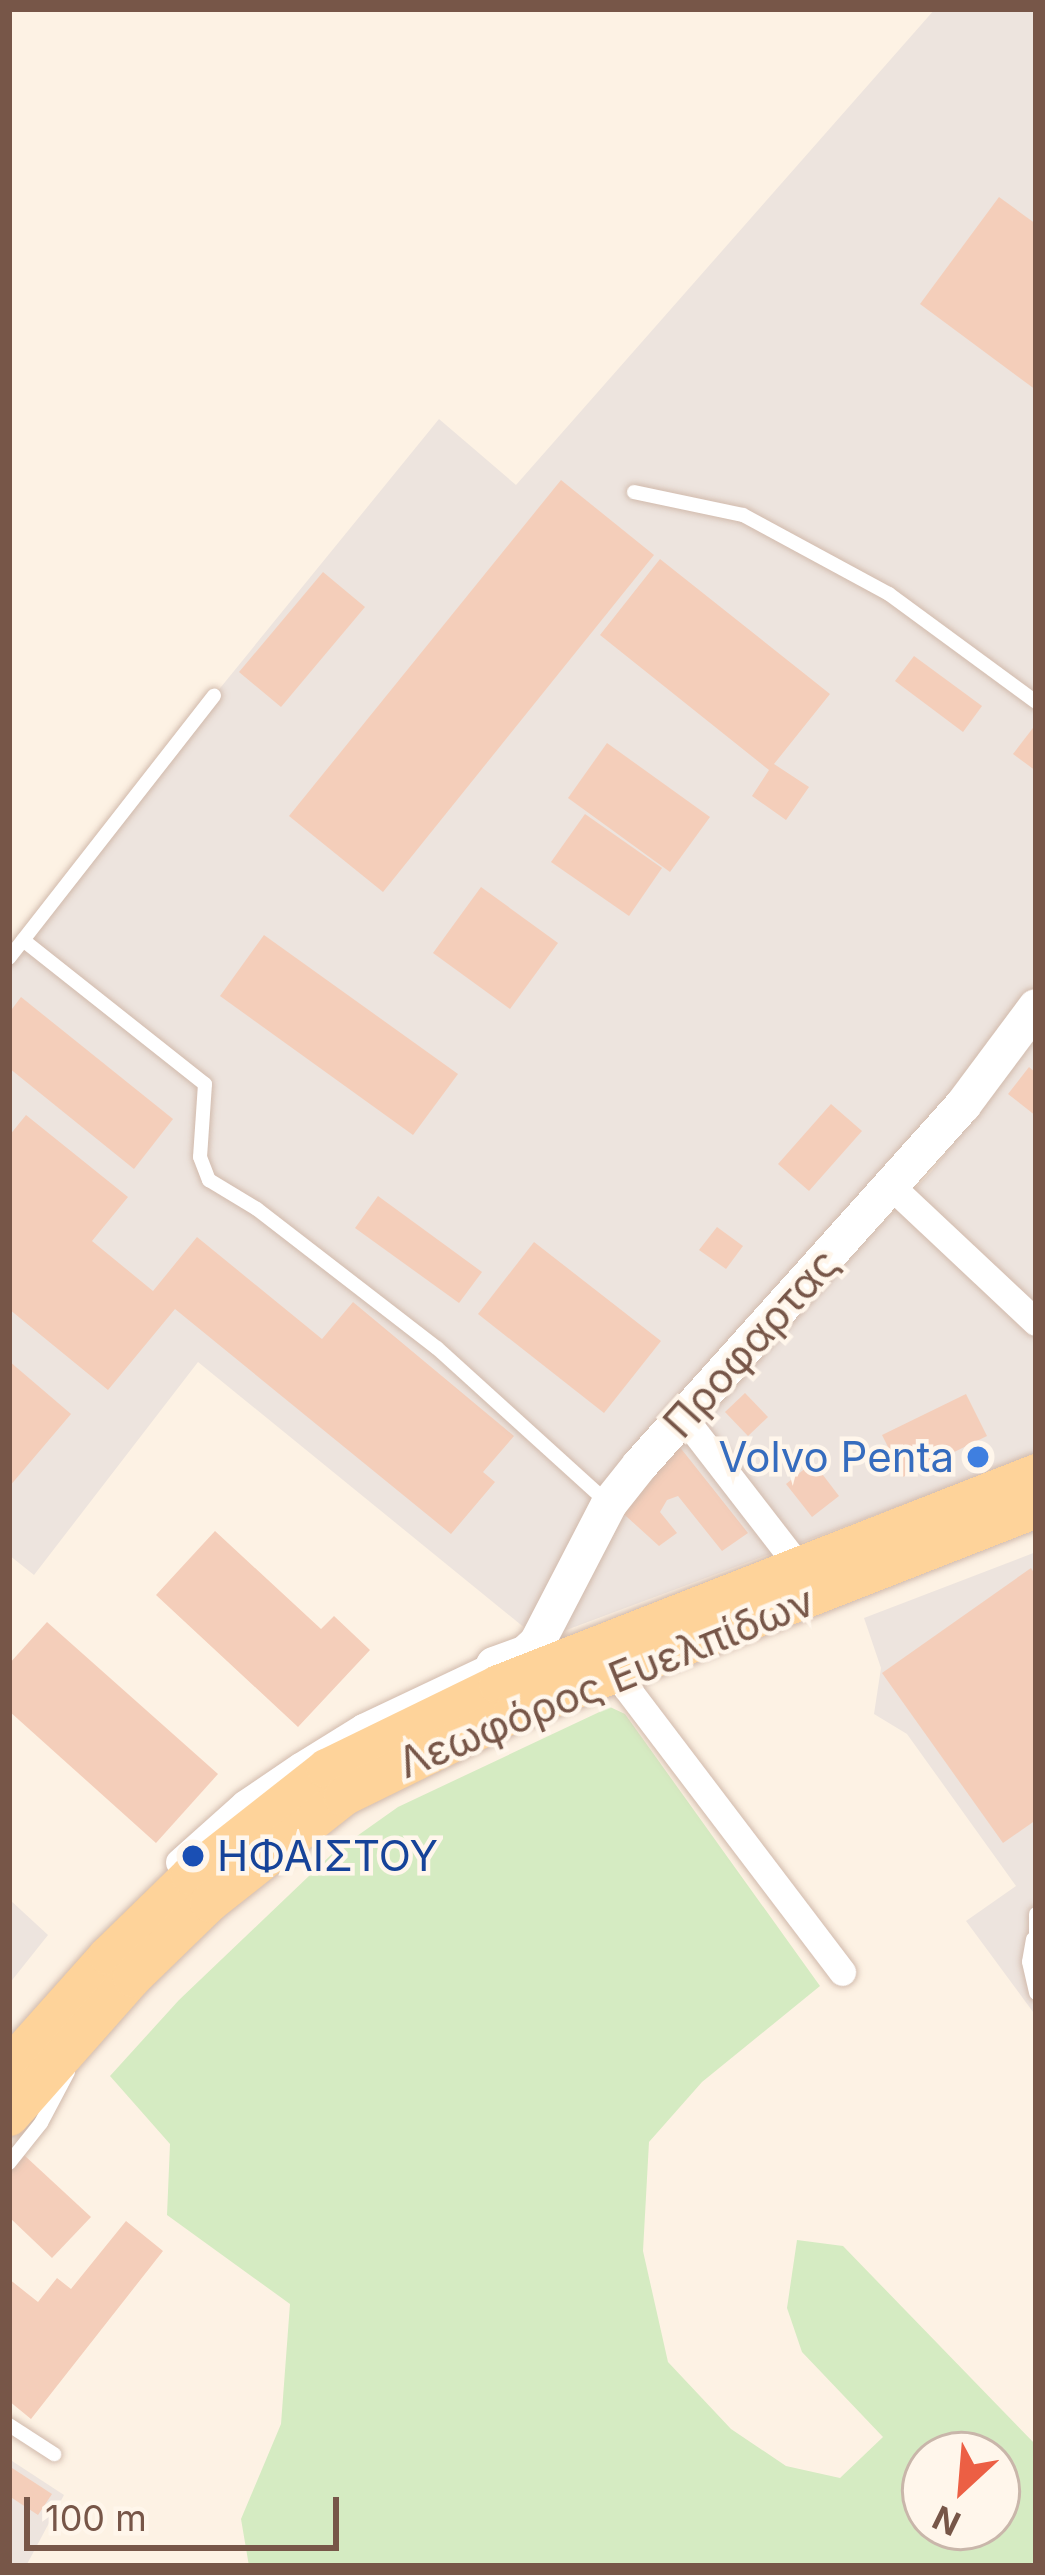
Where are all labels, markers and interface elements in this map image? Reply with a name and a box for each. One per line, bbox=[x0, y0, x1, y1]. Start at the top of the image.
street label: Προφαρτας bbox=[653, 1238, 849, 1448]
place label: Volvo Penta bbox=[718, 1432, 954, 1482]
marker: Volvo Penta bbox=[965, 1444, 991, 1470]
street label: Λεωφόρος Ευελπίδων bbox=[391, 1575, 821, 1789]
place label: ΗΦΑΙΣΤΟΥ bbox=[217, 1831, 438, 1881]
marker: ΗΦΑΙΣΤΟΥ bbox=[180, 1843, 206, 1869]
north arrow bbox=[901, 2431, 1021, 2551]
scale bar bbox=[30, 2473, 345, 2547]
text: 100 m bbox=[45, 2496, 147, 2540]
text: N bbox=[926, 2497, 967, 2544]

